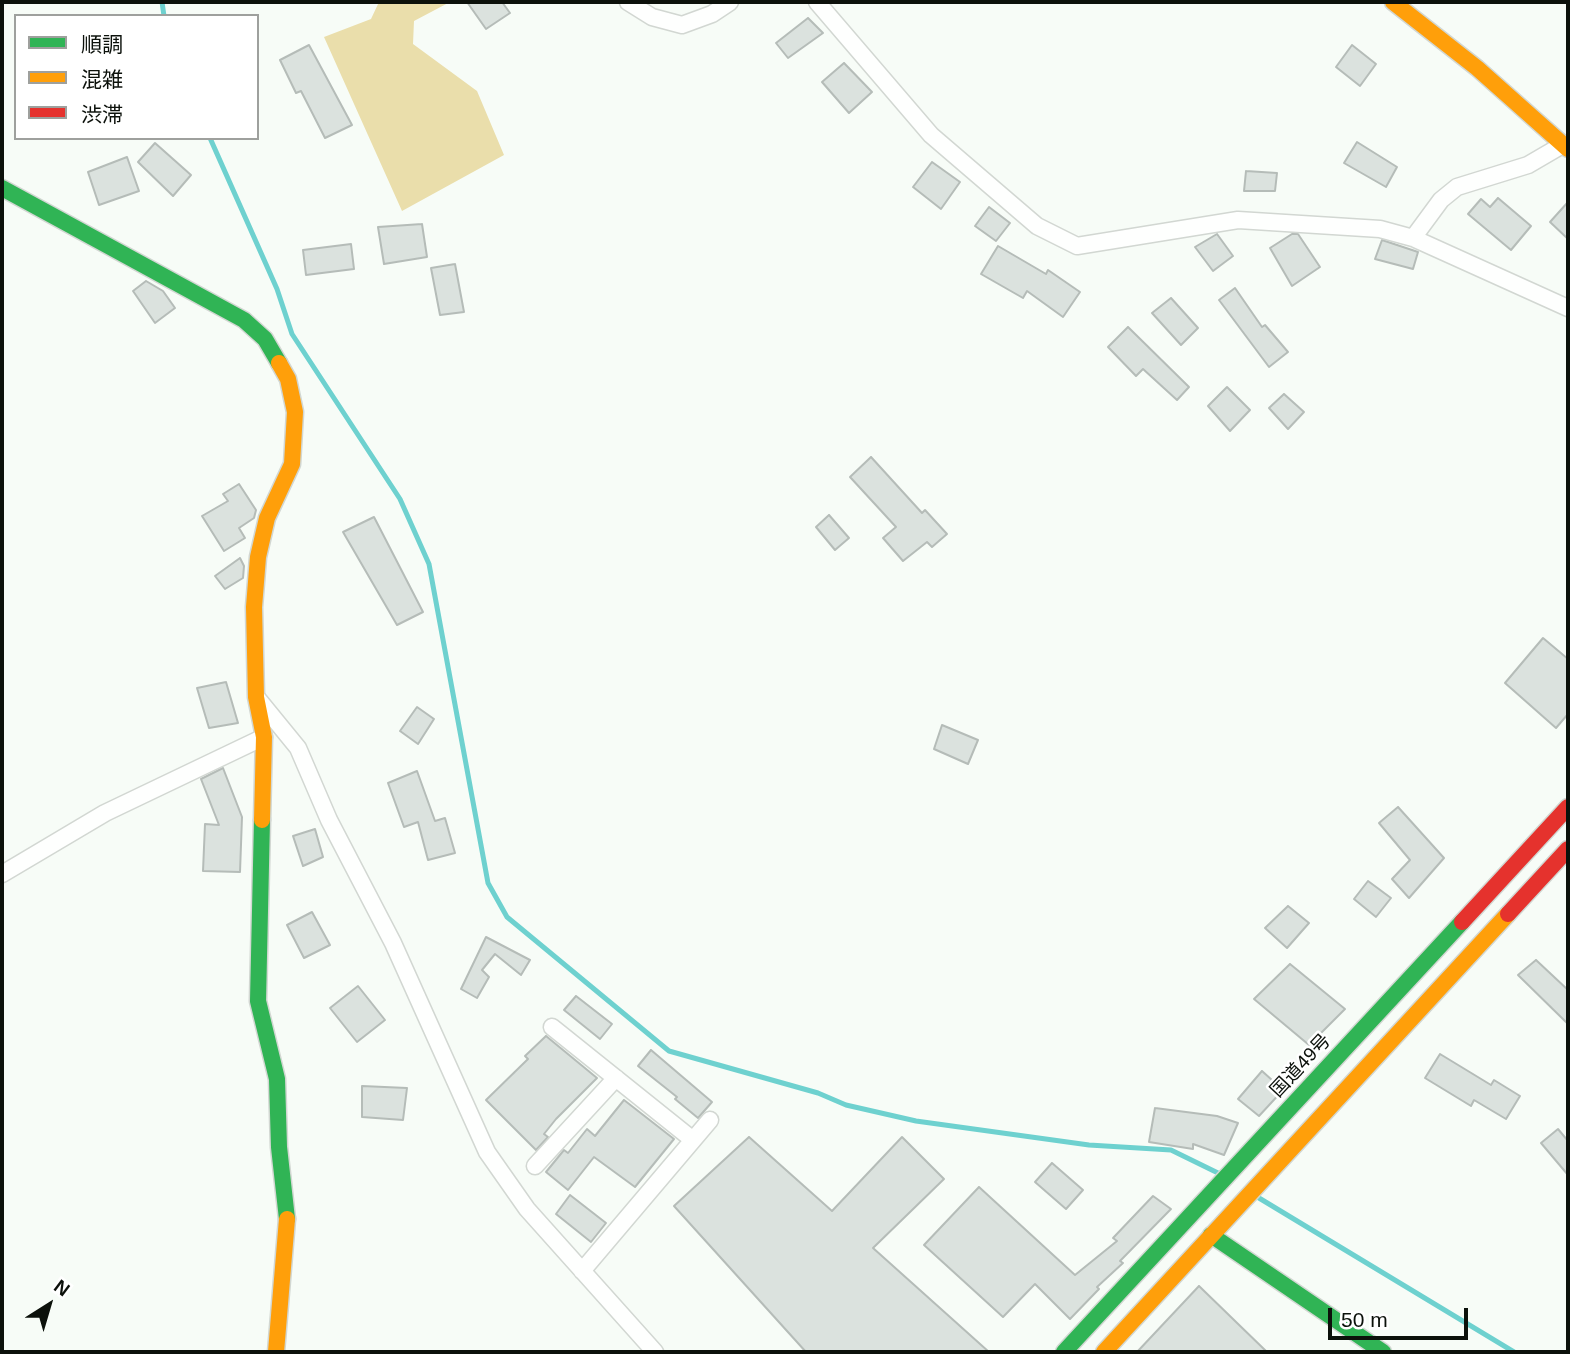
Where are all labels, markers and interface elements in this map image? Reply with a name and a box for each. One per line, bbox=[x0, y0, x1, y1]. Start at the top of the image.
legend bbox=[14, 14, 259, 140]
text: 順調 bbox=[81, 33, 123, 56]
text: 混雑 bbox=[81, 68, 123, 91]
text: 渋滞 bbox=[81, 103, 123, 126]
street label: 国道49号 bbox=[1266, 1030, 1336, 1102]
north arrow bbox=[14, 1270, 84, 1340]
text: N bbox=[50, 1275, 74, 1300]
scale bar bbox=[1332, 1294, 1472, 1338]
text: 50 m bbox=[1341, 1308, 1388, 1331]

